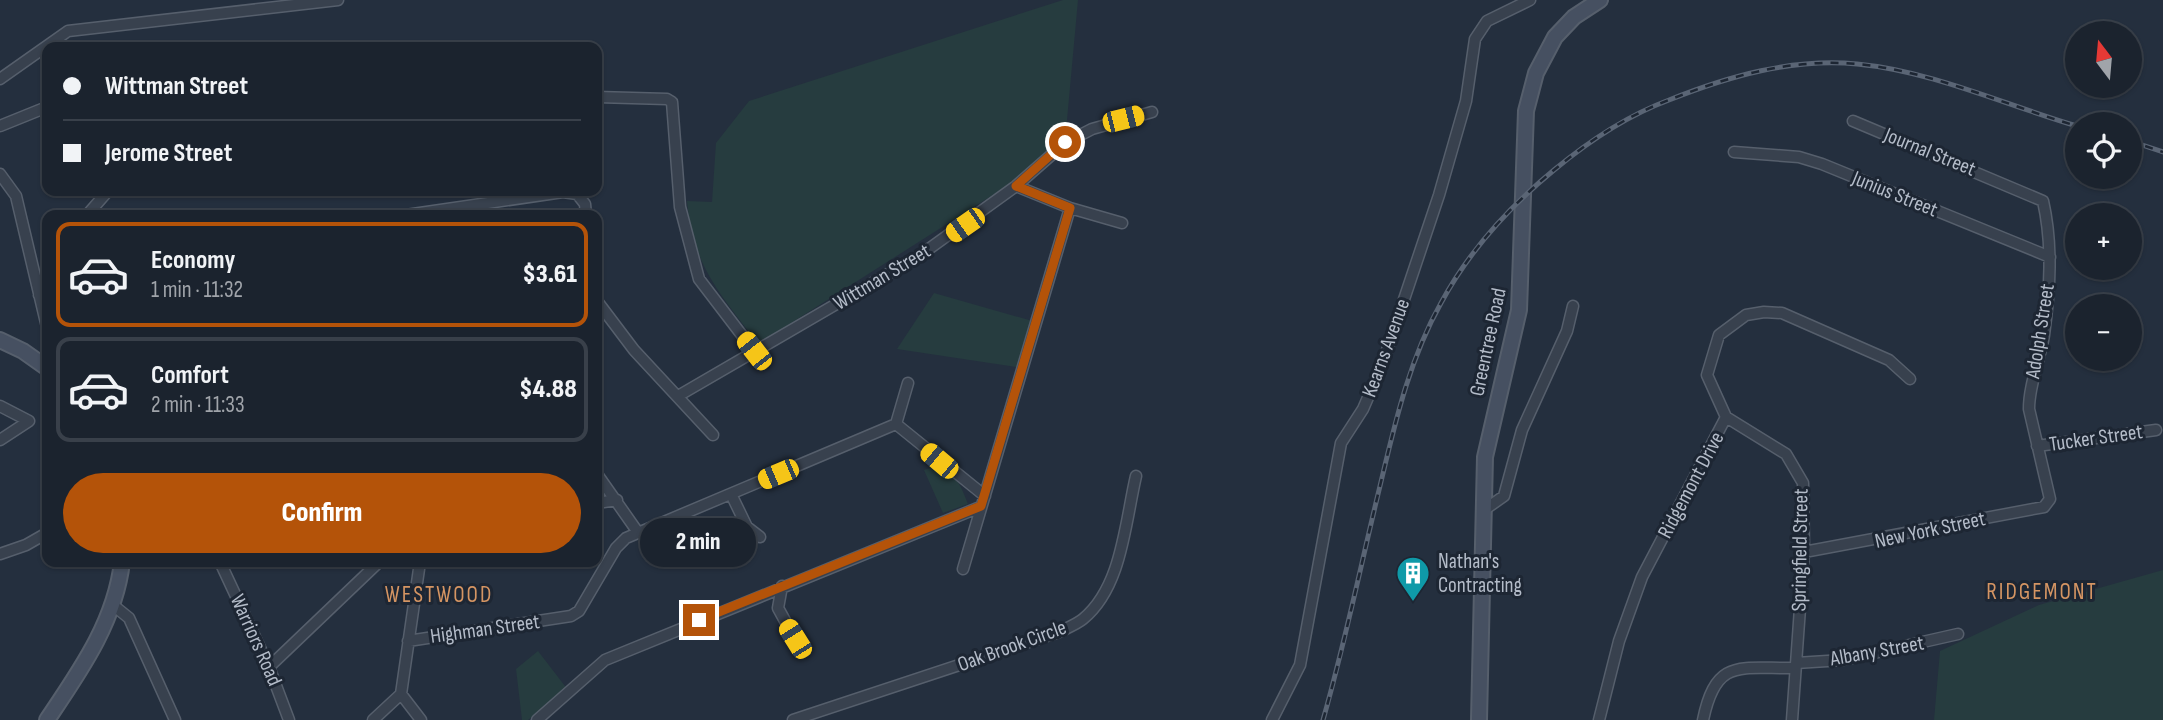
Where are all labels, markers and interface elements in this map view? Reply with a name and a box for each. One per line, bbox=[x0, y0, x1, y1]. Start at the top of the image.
north arrow bbox=[2065, 21, 2142, 98]
map controls bbox=[2065, 21, 2142, 371]
text: Wittman Street bbox=[105, 71, 248, 102]
car bbox=[1101, 104, 1146, 134]
button: locate bbox=[2065, 112, 2142, 189]
street label: Journal Street bbox=[1880, 122, 1979, 182]
route start bbox=[1049, 126, 1081, 158]
text: Jerome Street bbox=[105, 138, 232, 169]
street label: Junius Street bbox=[1848, 165, 1941, 222]
button: + bbox=[2065, 203, 2142, 280]
car bbox=[942, 204, 989, 246]
street label: Wittman Street bbox=[829, 238, 935, 316]
icon: car bbox=[67, 243, 130, 306]
text: Economy bbox=[151, 245, 235, 276]
text: $3.61 bbox=[522, 259, 577, 290]
text: 1 min · 11:32 bbox=[151, 276, 243, 304]
street label: Adolph Street bbox=[2020, 282, 2060, 381]
street label: Greentree Road bbox=[1464, 286, 1512, 398]
button: − bbox=[2065, 294, 2142, 371]
street label: Kearns Avenue bbox=[1357, 295, 1415, 401]
car bbox=[733, 328, 776, 374]
icon: car bbox=[67, 358, 130, 421]
text: Comfort bbox=[151, 360, 229, 391]
text: $4.88 bbox=[519, 374, 577, 405]
text: 2 min · 11:33 bbox=[151, 391, 245, 419]
street label: Tucker Street bbox=[2048, 419, 2144, 457]
street label: Ridgemont Drive bbox=[1653, 428, 1729, 542]
car bbox=[917, 439, 962, 483]
car bbox=[755, 456, 802, 492]
button: Confirm bbox=[63, 473, 581, 553]
street label: Springfield Street bbox=[1786, 488, 1814, 612]
street label: New York Street bbox=[1872, 506, 1988, 554]
callout: 2 min bbox=[641, 518, 757, 568]
text: 2 min bbox=[676, 528, 720, 556]
place label: Nathan's Contracting bbox=[1438, 549, 1522, 598]
building icon: Nathan's Contracting bbox=[1394, 554, 1432, 603]
district label: RIDGEMONT bbox=[1986, 578, 2098, 606]
district label: WESTWOOD bbox=[385, 581, 493, 609]
street label: Warriors Road bbox=[225, 590, 287, 690]
route end bbox=[683, 604, 715, 636]
street label: Highman Street bbox=[429, 609, 541, 649]
street label: Oak Brook Circle bbox=[954, 615, 1070, 677]
car bbox=[775, 616, 816, 662]
street label: Albany Street bbox=[1827, 630, 1926, 672]

